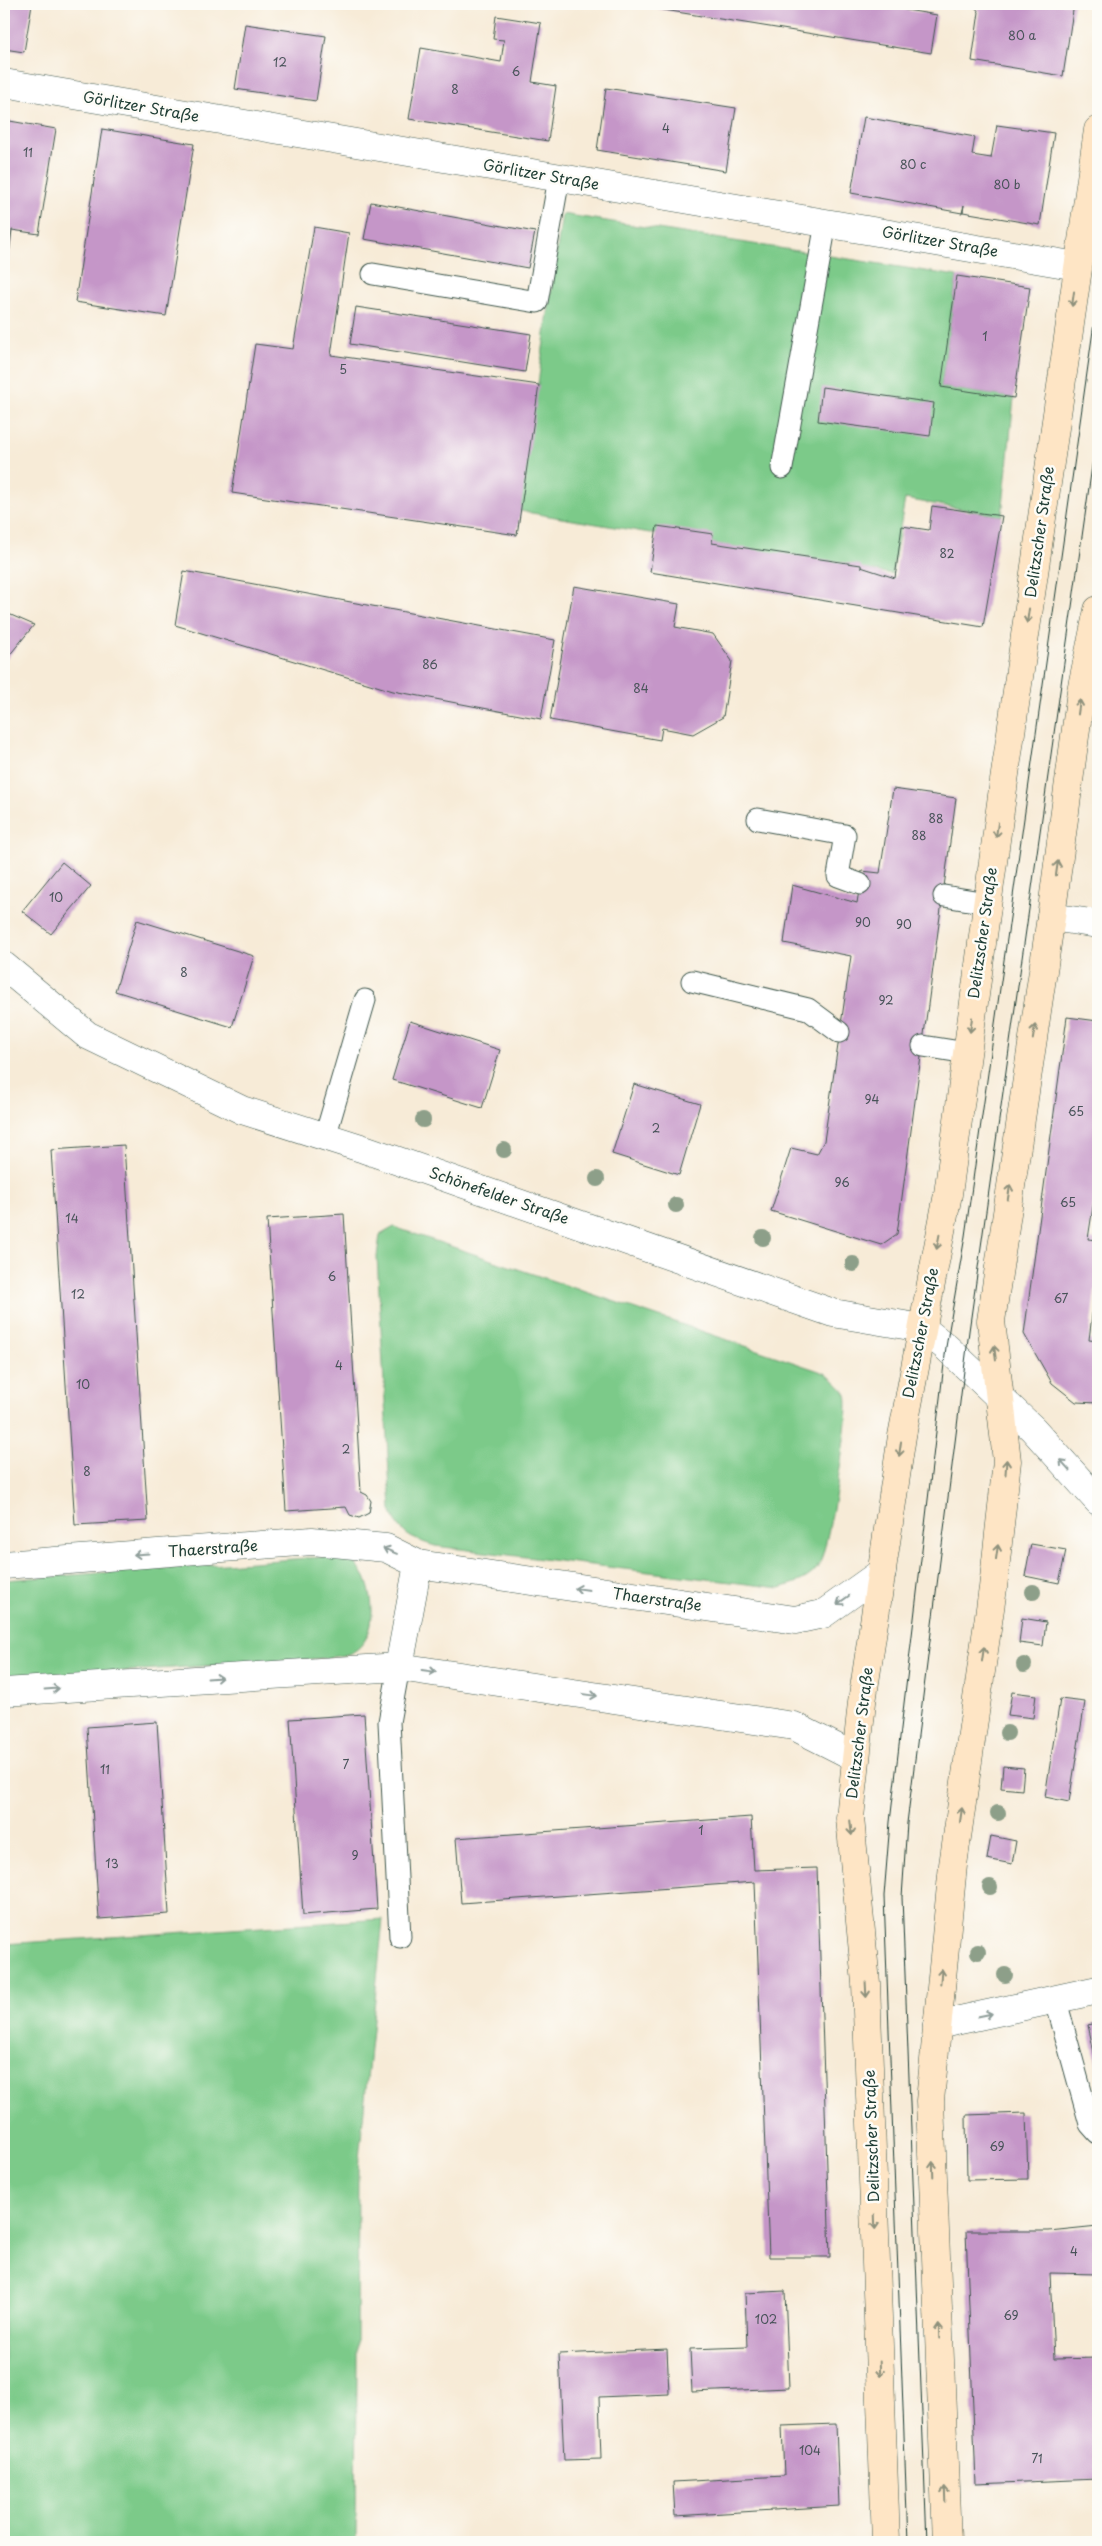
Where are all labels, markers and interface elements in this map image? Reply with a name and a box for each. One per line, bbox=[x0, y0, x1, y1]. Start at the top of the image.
house number: 80 a bbox=[1008, 26, 1036, 44]
house number: 12 bbox=[273, 53, 287, 71]
house number: 6 bbox=[512, 62, 520, 80]
house number: 8 bbox=[451, 80, 459, 98]
street label: Görlitzer Straße bbox=[81, 84, 201, 127]
house number: 4 bbox=[662, 119, 670, 137]
house number: 11 bbox=[23, 143, 33, 161]
street label: Görlitzer Straße bbox=[481, 152, 601, 195]
house number: 80 c bbox=[900, 155, 926, 173]
house number: 80 b bbox=[993, 175, 1021, 193]
street label: Görlitzer Straße bbox=[880, 219, 1000, 262]
one-way arrow bbox=[1068, 291, 1078, 307]
house number: 1 bbox=[982, 327, 988, 345]
house number: 5 bbox=[339, 360, 347, 378]
street label: Delitzscher Straße bbox=[1018, 465, 1059, 599]
house number: 82 bbox=[940, 544, 955, 562]
one-way arrow bbox=[1023, 607, 1033, 623]
house number: 86 bbox=[422, 655, 438, 673]
house number: 84 bbox=[633, 679, 649, 697]
one-way arrow bbox=[1074, 699, 1084, 715]
house number: 88 bbox=[929, 809, 943, 827]
one-way arrow bbox=[992, 821, 1002, 837]
house number: 88 bbox=[912, 826, 926, 844]
one-way arrow bbox=[1053, 861, 1063, 877]
street label: Delitzscher Straße bbox=[961, 866, 1002, 1000]
house number: 10 bbox=[49, 888, 63, 906]
house number: 90 bbox=[855, 913, 871, 931]
house number: 90 bbox=[896, 915, 912, 933]
house number: 8 bbox=[180, 963, 188, 981]
house number: 92 bbox=[878, 991, 894, 1009]
one-way arrow bbox=[965, 1017, 975, 1033]
one-way arrow bbox=[1029, 1024, 1039, 1040]
house number: 94 bbox=[865, 1090, 880, 1108]
house number: 65 bbox=[1068, 1102, 1084, 1120]
house number: 2 bbox=[652, 1119, 660, 1137]
street label: Schönefelder Straße bbox=[426, 1160, 573, 1229]
house number: 96 bbox=[834, 1173, 850, 1191]
one-way arrow bbox=[1004, 1185, 1014, 1201]
house number: 65 bbox=[1060, 1193, 1076, 1211]
house number: 14 bbox=[65, 1209, 79, 1227]
one-way arrow bbox=[933, 1233, 943, 1249]
street label: Delitzscher Straße bbox=[896, 1265, 943, 1400]
house number: 6 bbox=[328, 1267, 336, 1285]
house number: 12 bbox=[71, 1285, 85, 1303]
house number: 67 bbox=[1054, 1289, 1069, 1307]
one-way arrow bbox=[990, 1346, 1000, 1362]
house number: 4 bbox=[335, 1356, 343, 1374]
house number: 10 bbox=[76, 1375, 90, 1393]
house number: 2 bbox=[342, 1440, 350, 1458]
one-way arrow bbox=[895, 1440, 905, 1456]
one-way arrow bbox=[1002, 1459, 1011, 1475]
one-way arrow bbox=[1059, 1459, 1071, 1472]
house number: 8 bbox=[83, 1462, 91, 1480]
street label: Thaerstraße bbox=[167, 1533, 259, 1562]
one-way arrow bbox=[993, 1544, 1003, 1560]
one-way arrow bbox=[383, 1546, 398, 1555]
one-way arrow bbox=[134, 1550, 150, 1559]
street label: Thaerstraße bbox=[611, 1581, 703, 1616]
one-way arrow bbox=[575, 1584, 591, 1594]
one-way arrow bbox=[836, 1595, 850, 1605]
one-way arrow bbox=[979, 1646, 989, 1662]
one-way arrow bbox=[421, 1666, 437, 1676]
street label: Delitzscher Straße bbox=[839, 1666, 878, 1800]
one-way arrow bbox=[206, 1674, 222, 1683]
one-way arrow bbox=[44, 1684, 60, 1693]
one-way arrow bbox=[581, 1690, 597, 1700]
house number: 7 bbox=[343, 1755, 350, 1773]
house number: 11 bbox=[100, 1760, 110, 1778]
one-way arrow bbox=[956, 1807, 966, 1823]
one-way arrow bbox=[846, 1820, 855, 1836]
house number: 1 bbox=[698, 1821, 704, 1839]
house number: 9 bbox=[351, 1846, 359, 1864]
house number: 13 bbox=[105, 1854, 119, 1872]
one-way arrow bbox=[937, 1968, 946, 1984]
one-way arrow bbox=[862, 1982, 871, 1998]
one-way arrow bbox=[977, 2010, 993, 2019]
street label: Delitzscher Straße bbox=[857, 2069, 884, 2203]
house number: 69 bbox=[989, 2137, 1005, 2155]
one-way arrow bbox=[928, 2161, 937, 2177]
one-way arrow bbox=[870, 2214, 879, 2230]
house number: 4 bbox=[1070, 2242, 1078, 2260]
house number: 69 bbox=[1003, 2306, 1019, 2324]
house number: 102 bbox=[755, 2310, 777, 2328]
one-way arrow bbox=[934, 2323, 944, 2340]
one-way arrow bbox=[875, 2360, 885, 2377]
house number: 104 bbox=[799, 2441, 821, 2459]
house number: 71 bbox=[1031, 2449, 1043, 2467]
one-way arrow bbox=[941, 2486, 950, 2502]

